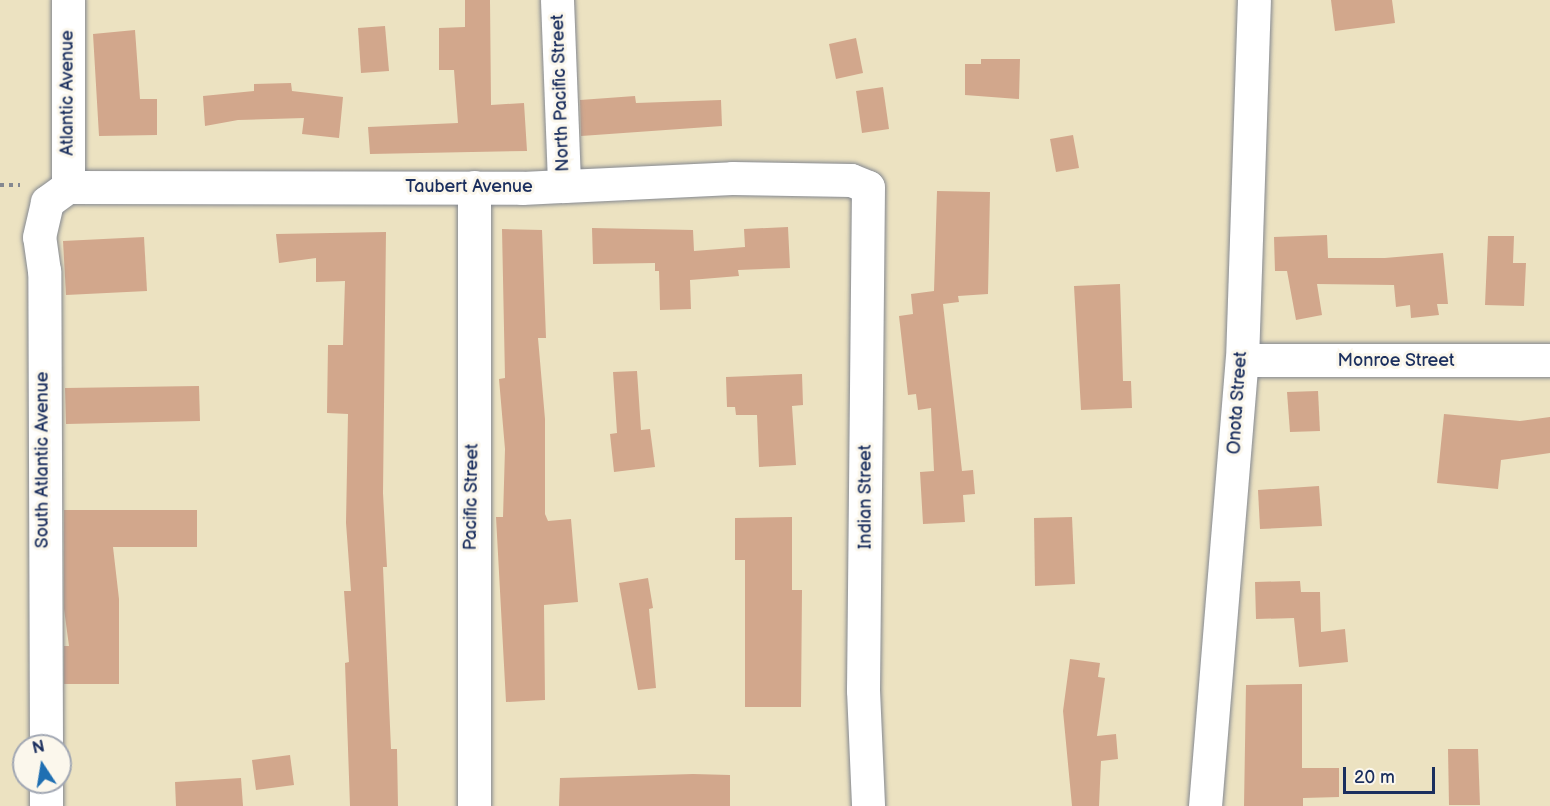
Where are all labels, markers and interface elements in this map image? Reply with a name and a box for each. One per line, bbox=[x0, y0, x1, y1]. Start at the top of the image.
street label: North Pacific Street bbox=[547, 14, 575, 172]
street label: Atlantic Avenue bbox=[57, 30, 79, 156]
street label: Taubert Avenue bbox=[405, 176, 533, 198]
street label: Monroe Street bbox=[1337, 350, 1455, 372]
street label: Onota Street bbox=[1224, 351, 1252, 455]
street label: South Atlantic Avenue bbox=[32, 372, 54, 548]
street label: Pacific Street bbox=[460, 443, 484, 551]
street label: Indian Street bbox=[855, 445, 877, 549]
north arrow bbox=[12, 734, 72, 794]
text: N bbox=[31, 737, 46, 758]
scale bar bbox=[1346, 755, 1438, 793]
text: 20 m bbox=[1354, 767, 1395, 788]

